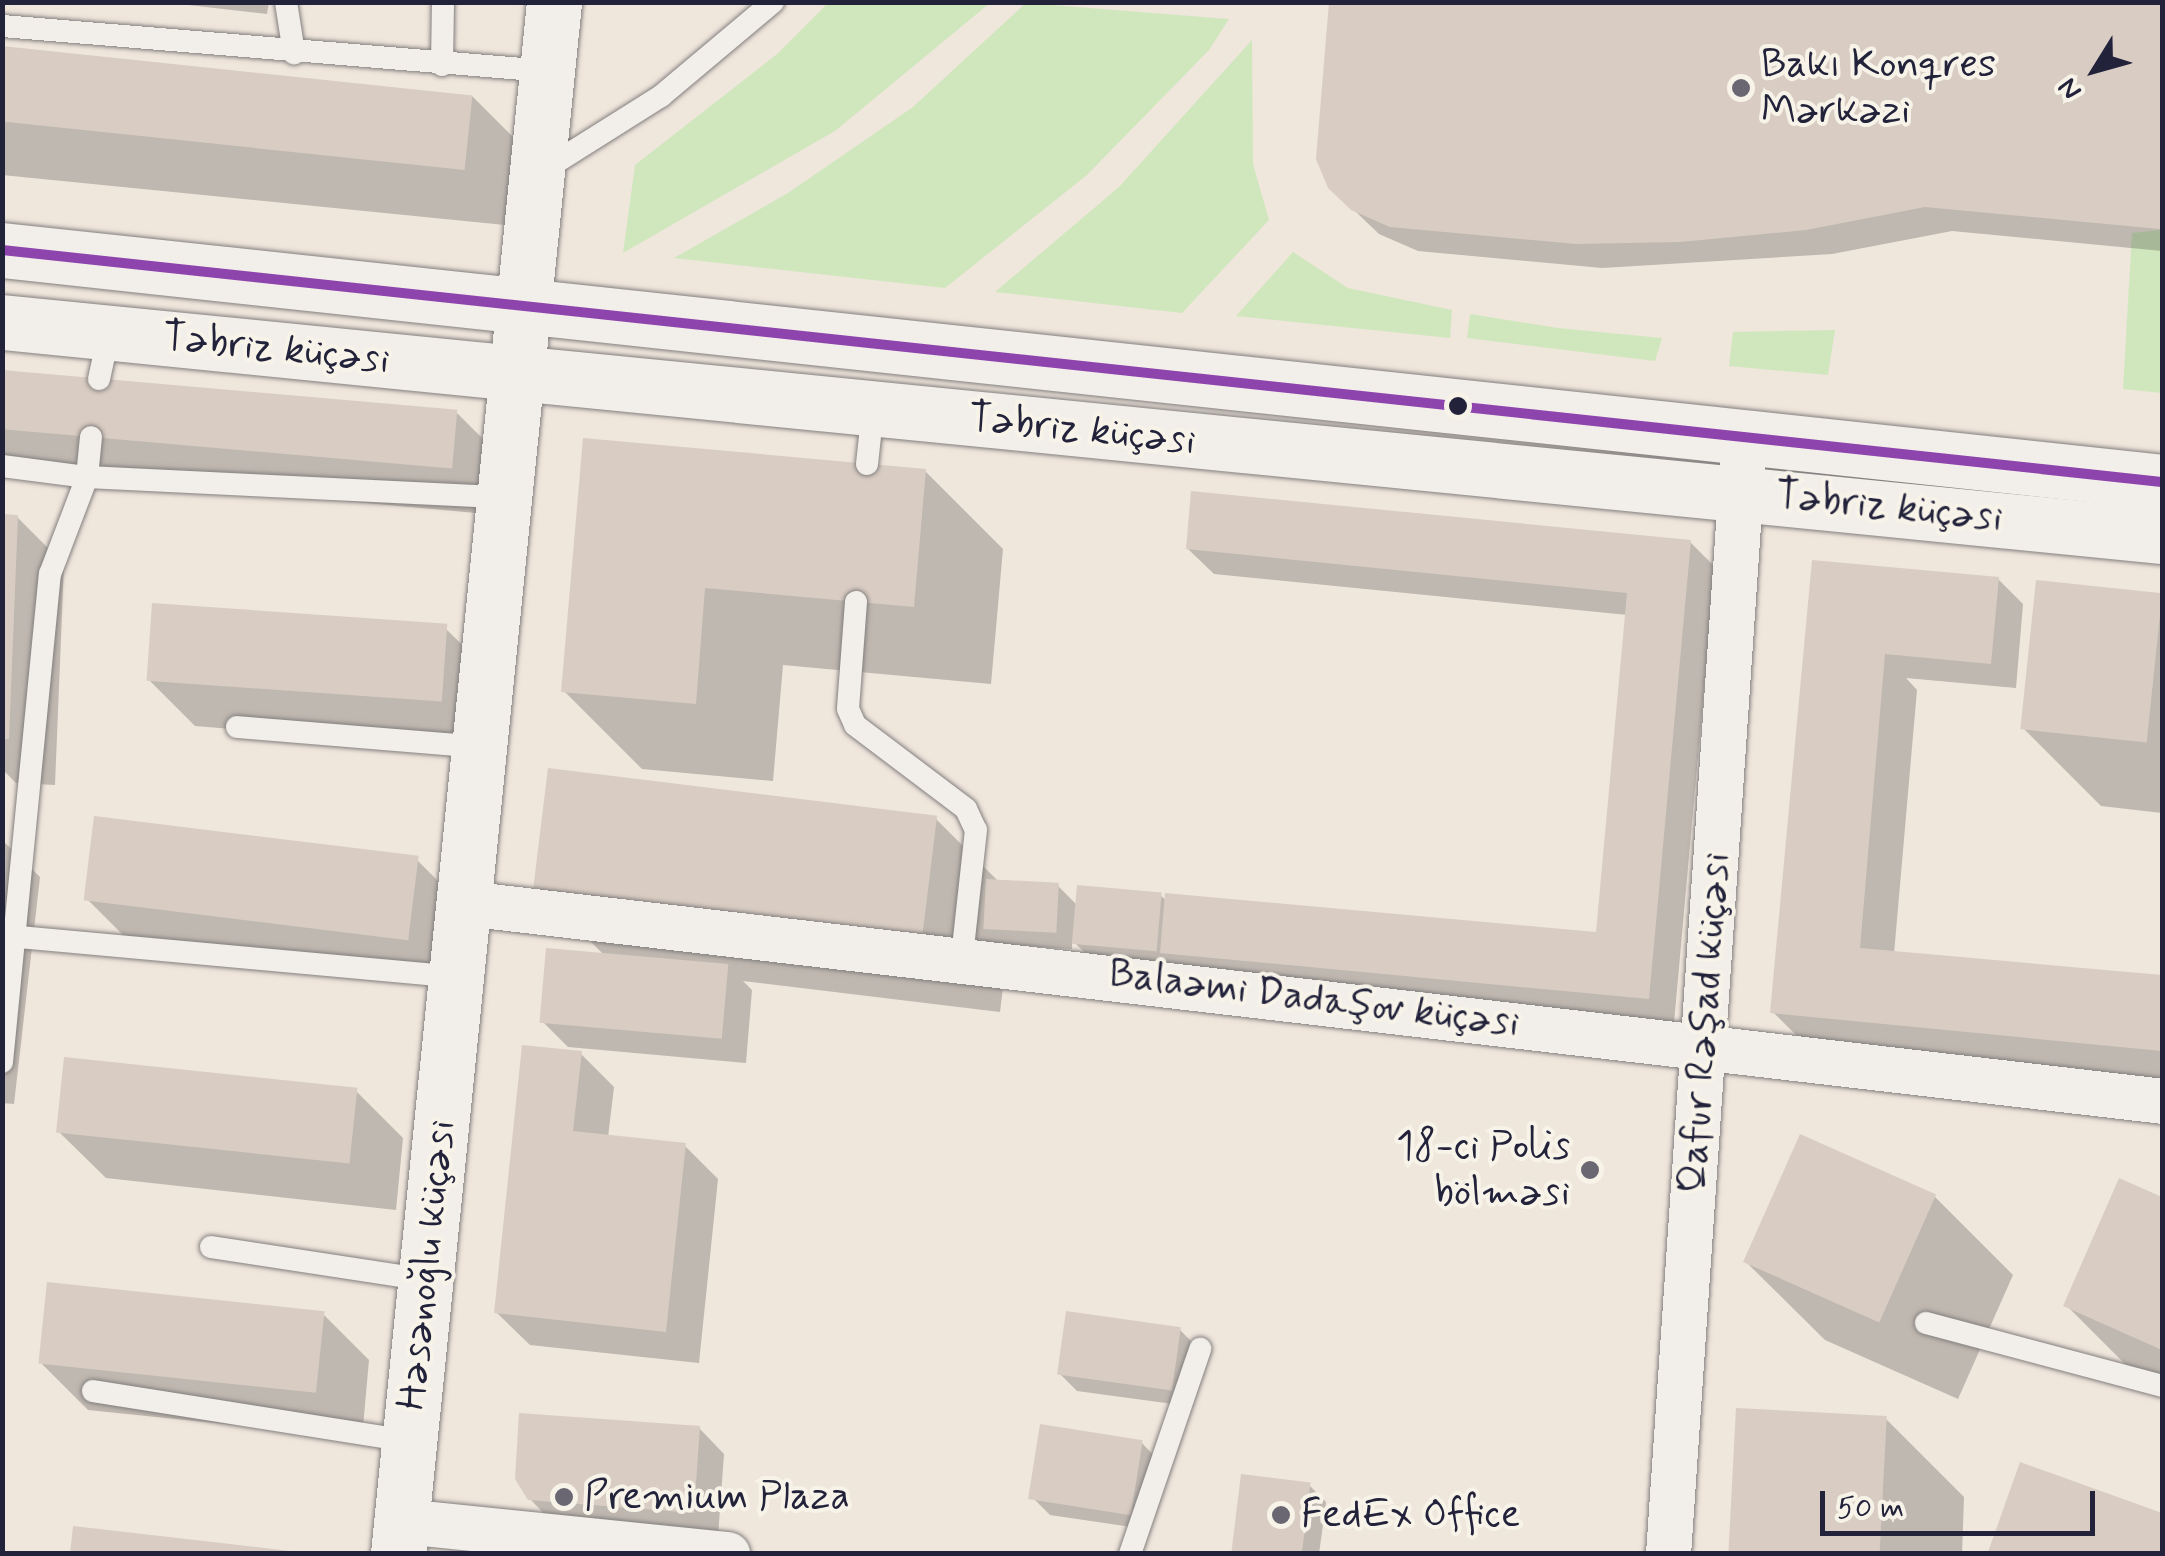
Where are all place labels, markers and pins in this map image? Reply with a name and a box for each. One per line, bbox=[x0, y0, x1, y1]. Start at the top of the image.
place label: Bakı Konqres Mərkəzi bbox=[1761, 41, 1996, 135]
marker: Bakı Konqres Mərkəzi bbox=[1730, 77, 1752, 99]
unlabelled marker bbox=[1448, 396, 1468, 416]
place label: 18-ci Polis bölməsi bbox=[1399, 1123, 1570, 1217]
marker: 18-ci Polis bölməsi bbox=[1579, 1159, 1601, 1181]
place label: Premium Plaza bbox=[584, 1473, 853, 1521]
marker: Premium Plaza bbox=[553, 1486, 575, 1508]
place label: FedEx Office bbox=[1301, 1491, 1523, 1539]
marker: FedEx Office bbox=[1270, 1504, 1292, 1526]

